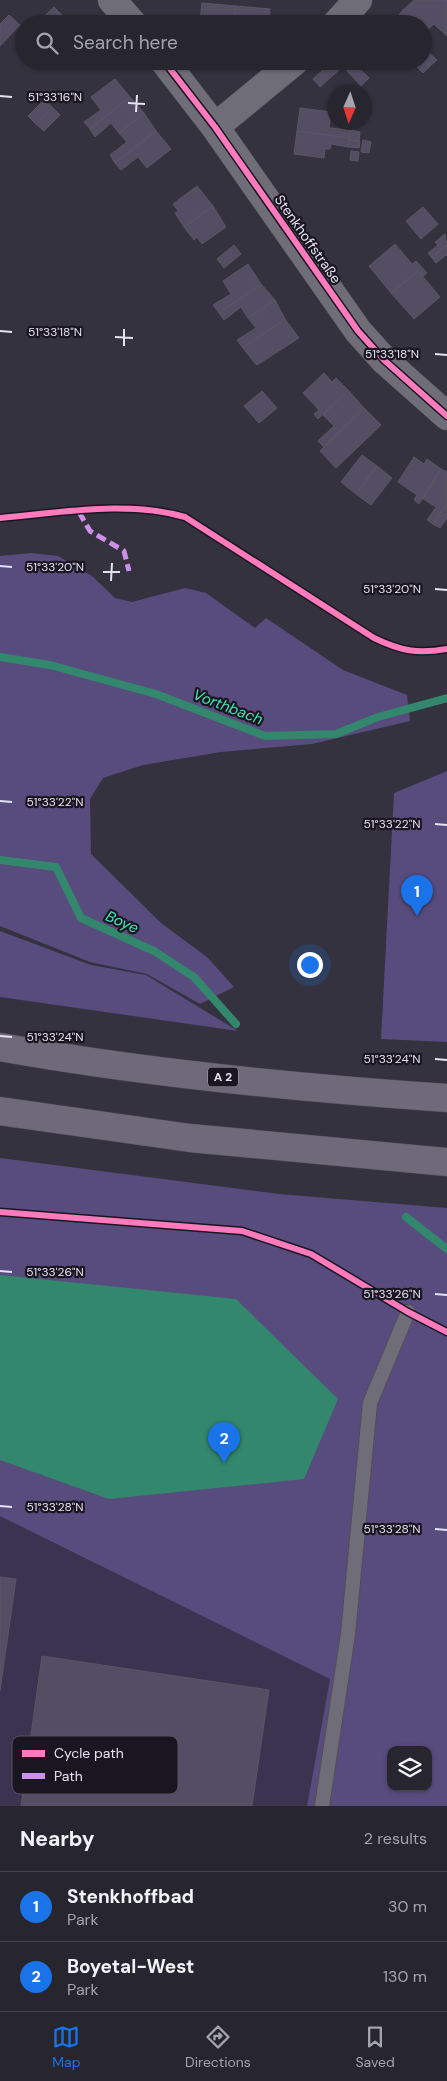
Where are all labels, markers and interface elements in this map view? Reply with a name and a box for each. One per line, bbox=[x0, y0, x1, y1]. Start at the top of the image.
search box bbox=[15, 15, 432, 70]
icon: search bbox=[33, 29, 61, 57]
text: Search here bbox=[73, 30, 178, 55]
north arrow bbox=[327, 85, 372, 130]
text: 51°33'16"N bbox=[28, 89, 82, 105]
street label: Stenkhoffstraße bbox=[271, 191, 345, 287]
text: 51°33'18"N bbox=[28, 324, 82, 340]
text: 51°33'18"N bbox=[365, 346, 419, 362]
text: 51°33'20"N bbox=[26, 559, 84, 575]
text: 51°33'20"N bbox=[363, 581, 421, 597]
water label: Vorthbach bbox=[190, 685, 266, 730]
text: 51°33'22"N bbox=[27, 794, 83, 810]
text: 51°33'22"N bbox=[364, 816, 420, 832]
pin: 1 bbox=[401, 875, 433, 916]
water label: Boye bbox=[102, 906, 142, 938]
your location bbox=[297, 952, 323, 978]
text: 51°33'24"N bbox=[26, 1029, 84, 1045]
text: 51°33'24"N bbox=[363, 1051, 421, 1067]
road number: A 2 bbox=[208, 1068, 238, 1086]
text: 51°33'26"N bbox=[26, 1264, 84, 1280]
text: 51°33'26"N bbox=[363, 1286, 421, 1302]
pin: 2 bbox=[208, 1422, 240, 1463]
text: 51°33'28"N bbox=[26, 1499, 84, 1515]
text: 51°33'28"N bbox=[363, 1521, 421, 1537]
legend bbox=[12, 1736, 178, 1794]
text: Cycle path bbox=[54, 1744, 124, 1762]
map controls bbox=[387, 1746, 432, 1791]
button: layers bbox=[387, 1746, 432, 1791]
text: Path bbox=[54, 1767, 83, 1785]
text: Nearby bbox=[20, 1825, 94, 1853]
text: 2 results bbox=[364, 1828, 427, 1849]
text: Stenkhoffbad bbox=[67, 1884, 194, 1909]
text: 1 bbox=[33, 1896, 39, 1917]
text: 30 m bbox=[388, 1896, 427, 1917]
text: Park bbox=[67, 1909, 99, 1930]
text: Boyetal-West bbox=[67, 1954, 194, 1979]
text: 2 bbox=[31, 1966, 41, 1987]
text: 130 m bbox=[383, 1966, 427, 1987]
text: Park bbox=[67, 1979, 99, 2000]
tab: Map bbox=[52, 2023, 80, 2071]
tab: Directions bbox=[185, 2023, 251, 2071]
tab: Saved bbox=[355, 2023, 395, 2071]

